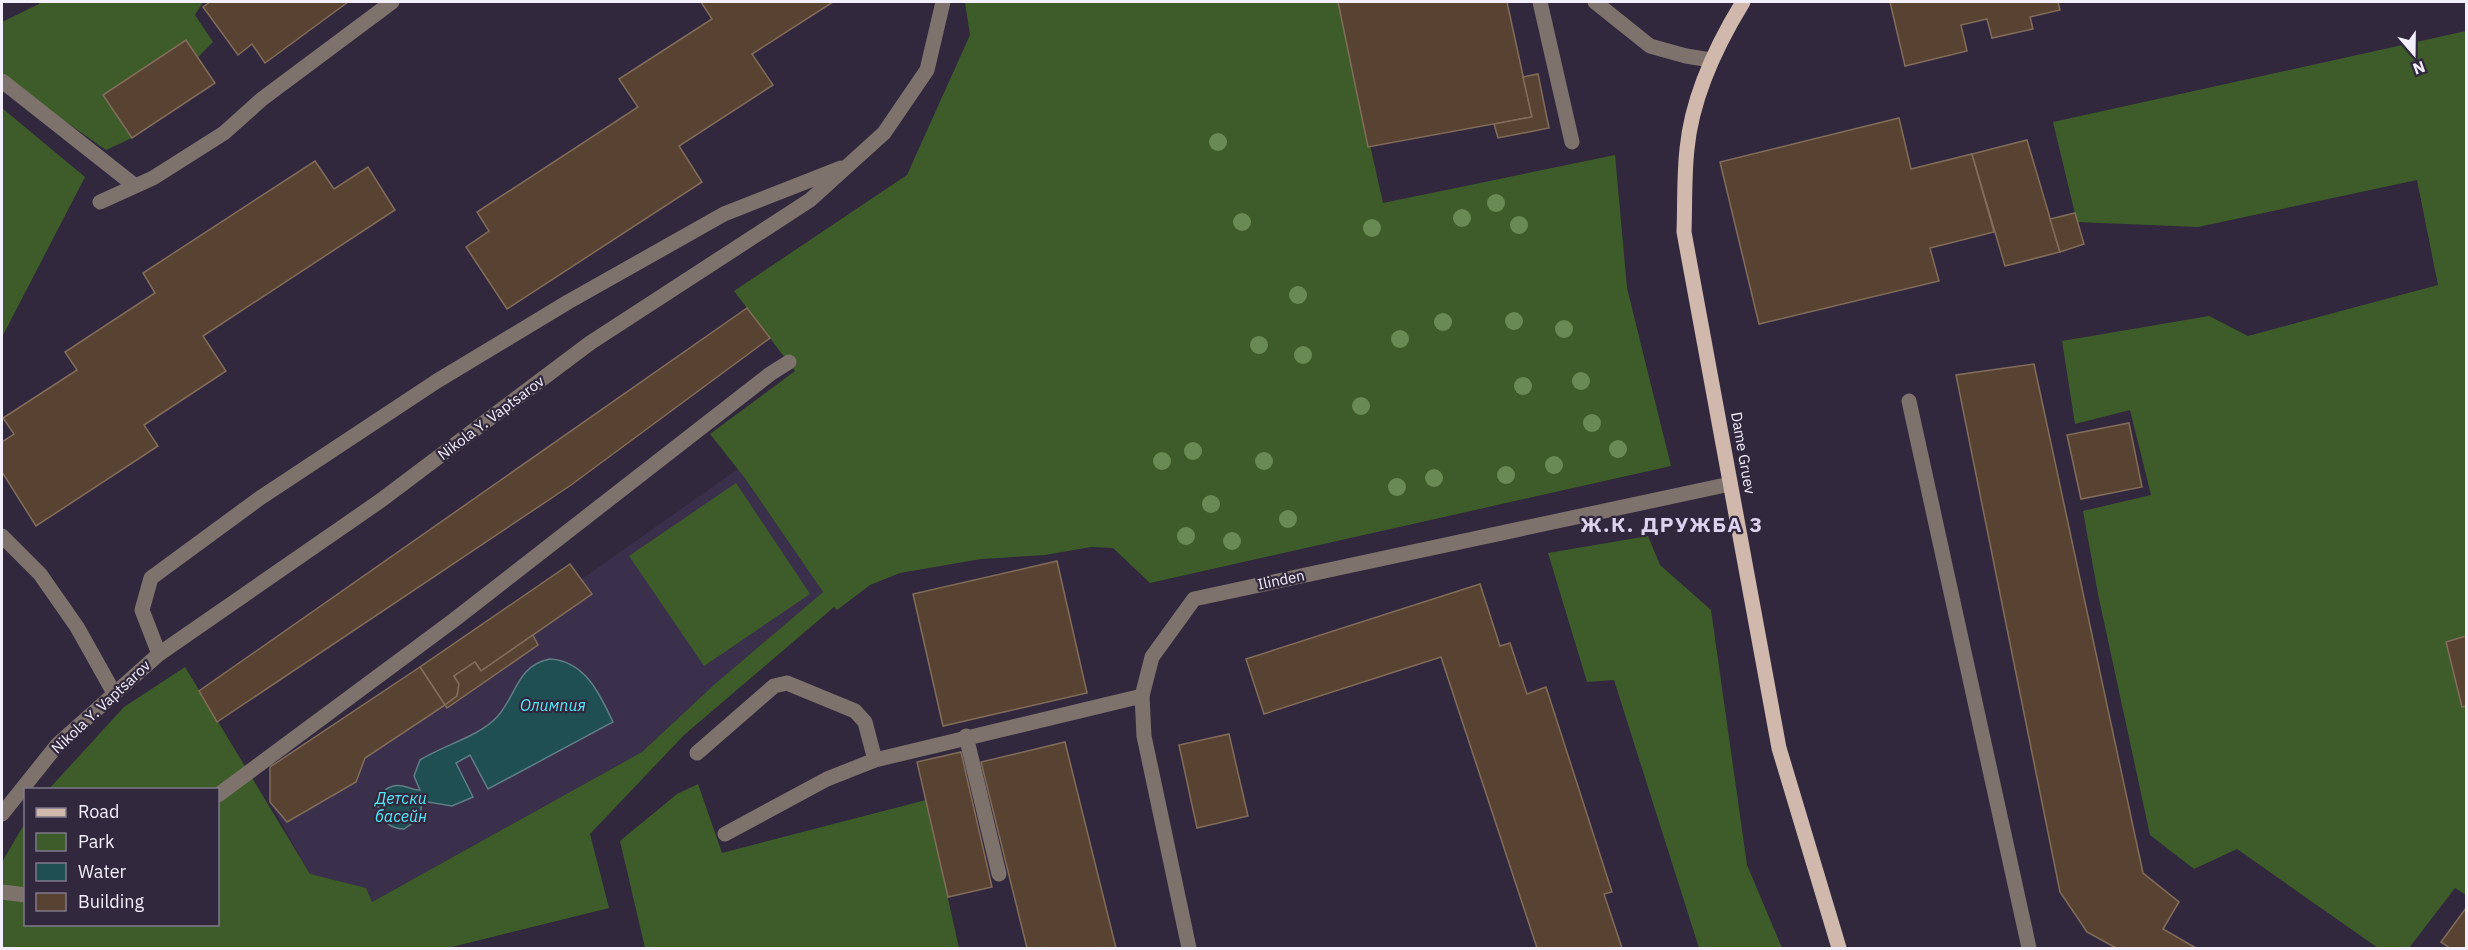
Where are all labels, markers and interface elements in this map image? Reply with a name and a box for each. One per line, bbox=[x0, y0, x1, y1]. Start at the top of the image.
north arrow bbox=[2384, 24, 2444, 84]
text: N bbox=[2410, 57, 2428, 79]
street label: Nikola Y. Vaptsarov bbox=[434, 371, 548, 464]
street label: Dame Gruev bbox=[1727, 410, 1760, 496]
district label: Ж.К. ДРУЖБА 3 bbox=[1580, 510, 1764, 538]
street label: Ilinden bbox=[1256, 565, 1306, 594]
street label: Nikola Y. Vaptsarov bbox=[47, 655, 155, 757]
water label: Олимпия bbox=[520, 695, 586, 715]
legend bbox=[24, 788, 219, 926]
water label: Детски басейн bbox=[373, 788, 427, 826]
text: Road bbox=[78, 800, 119, 823]
text: Park bbox=[78, 830, 115, 853]
text: Water bbox=[78, 860, 127, 883]
text: Building bbox=[78, 890, 145, 913]

